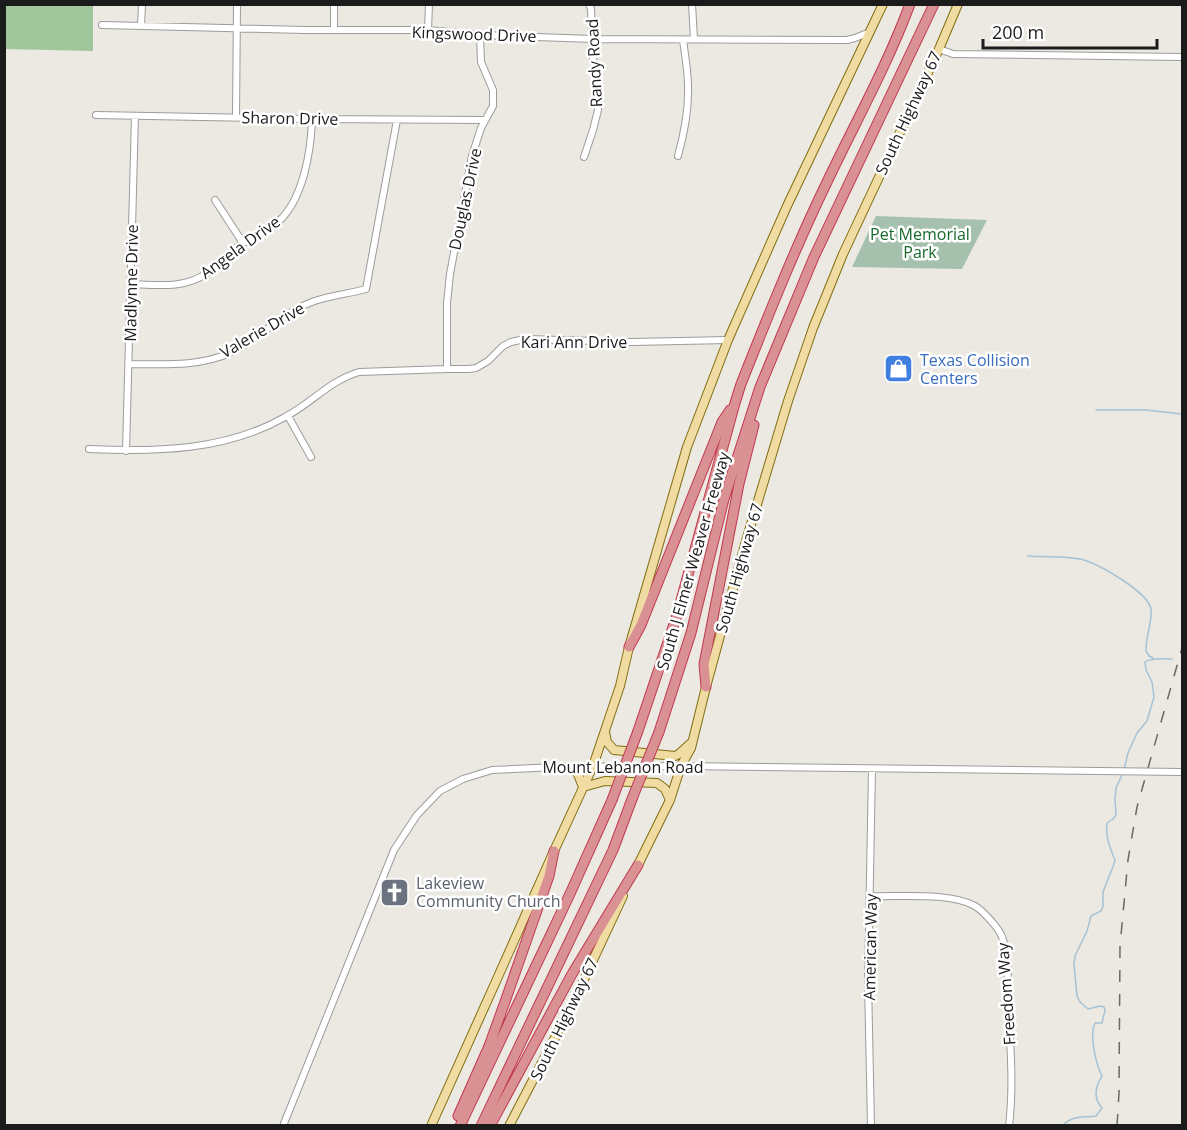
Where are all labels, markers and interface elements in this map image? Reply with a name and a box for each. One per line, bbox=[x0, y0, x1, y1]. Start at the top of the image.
scale bar bbox=[983, 12, 1157, 50]
street label: Randy Road bbox=[581, 18, 607, 108]
text: 200 m bbox=[992, 20, 1044, 44]
street label: Kingswood Drive bbox=[411, 21, 537, 47]
street label: South Highway 67 bbox=[870, 48, 946, 178]
street label: Sharon Drive bbox=[241, 106, 339, 130]
street label: Douglas Drive bbox=[443, 146, 487, 252]
street label: Angela Drive bbox=[196, 211, 284, 283]
park label: Pet Memorial Park bbox=[870, 223, 970, 263]
street label: Madlynne Drive bbox=[119, 224, 143, 342]
street label: Valerie Drive bbox=[216, 297, 308, 363]
street label: Kari Ann Drive bbox=[521, 331, 627, 353]
place label: Texas Collision Centers bbox=[920, 349, 1030, 389]
shop icon: Texas Collision Centers bbox=[883, 353, 915, 385]
street label: South J Elmer Weaver Freeway bbox=[651, 448, 735, 673]
street label: South Highway 67 bbox=[710, 501, 768, 635]
street label: Mount Lebanon Road bbox=[542, 756, 704, 778]
place label: Lakeview Community Church bbox=[416, 872, 561, 912]
church icon: Lakeview Community Church bbox=[379, 876, 411, 908]
street label: American Way bbox=[858, 892, 882, 1001]
street label: Freedom Way bbox=[991, 941, 1021, 1046]
street label: South Highway 67 bbox=[525, 954, 603, 1084]

